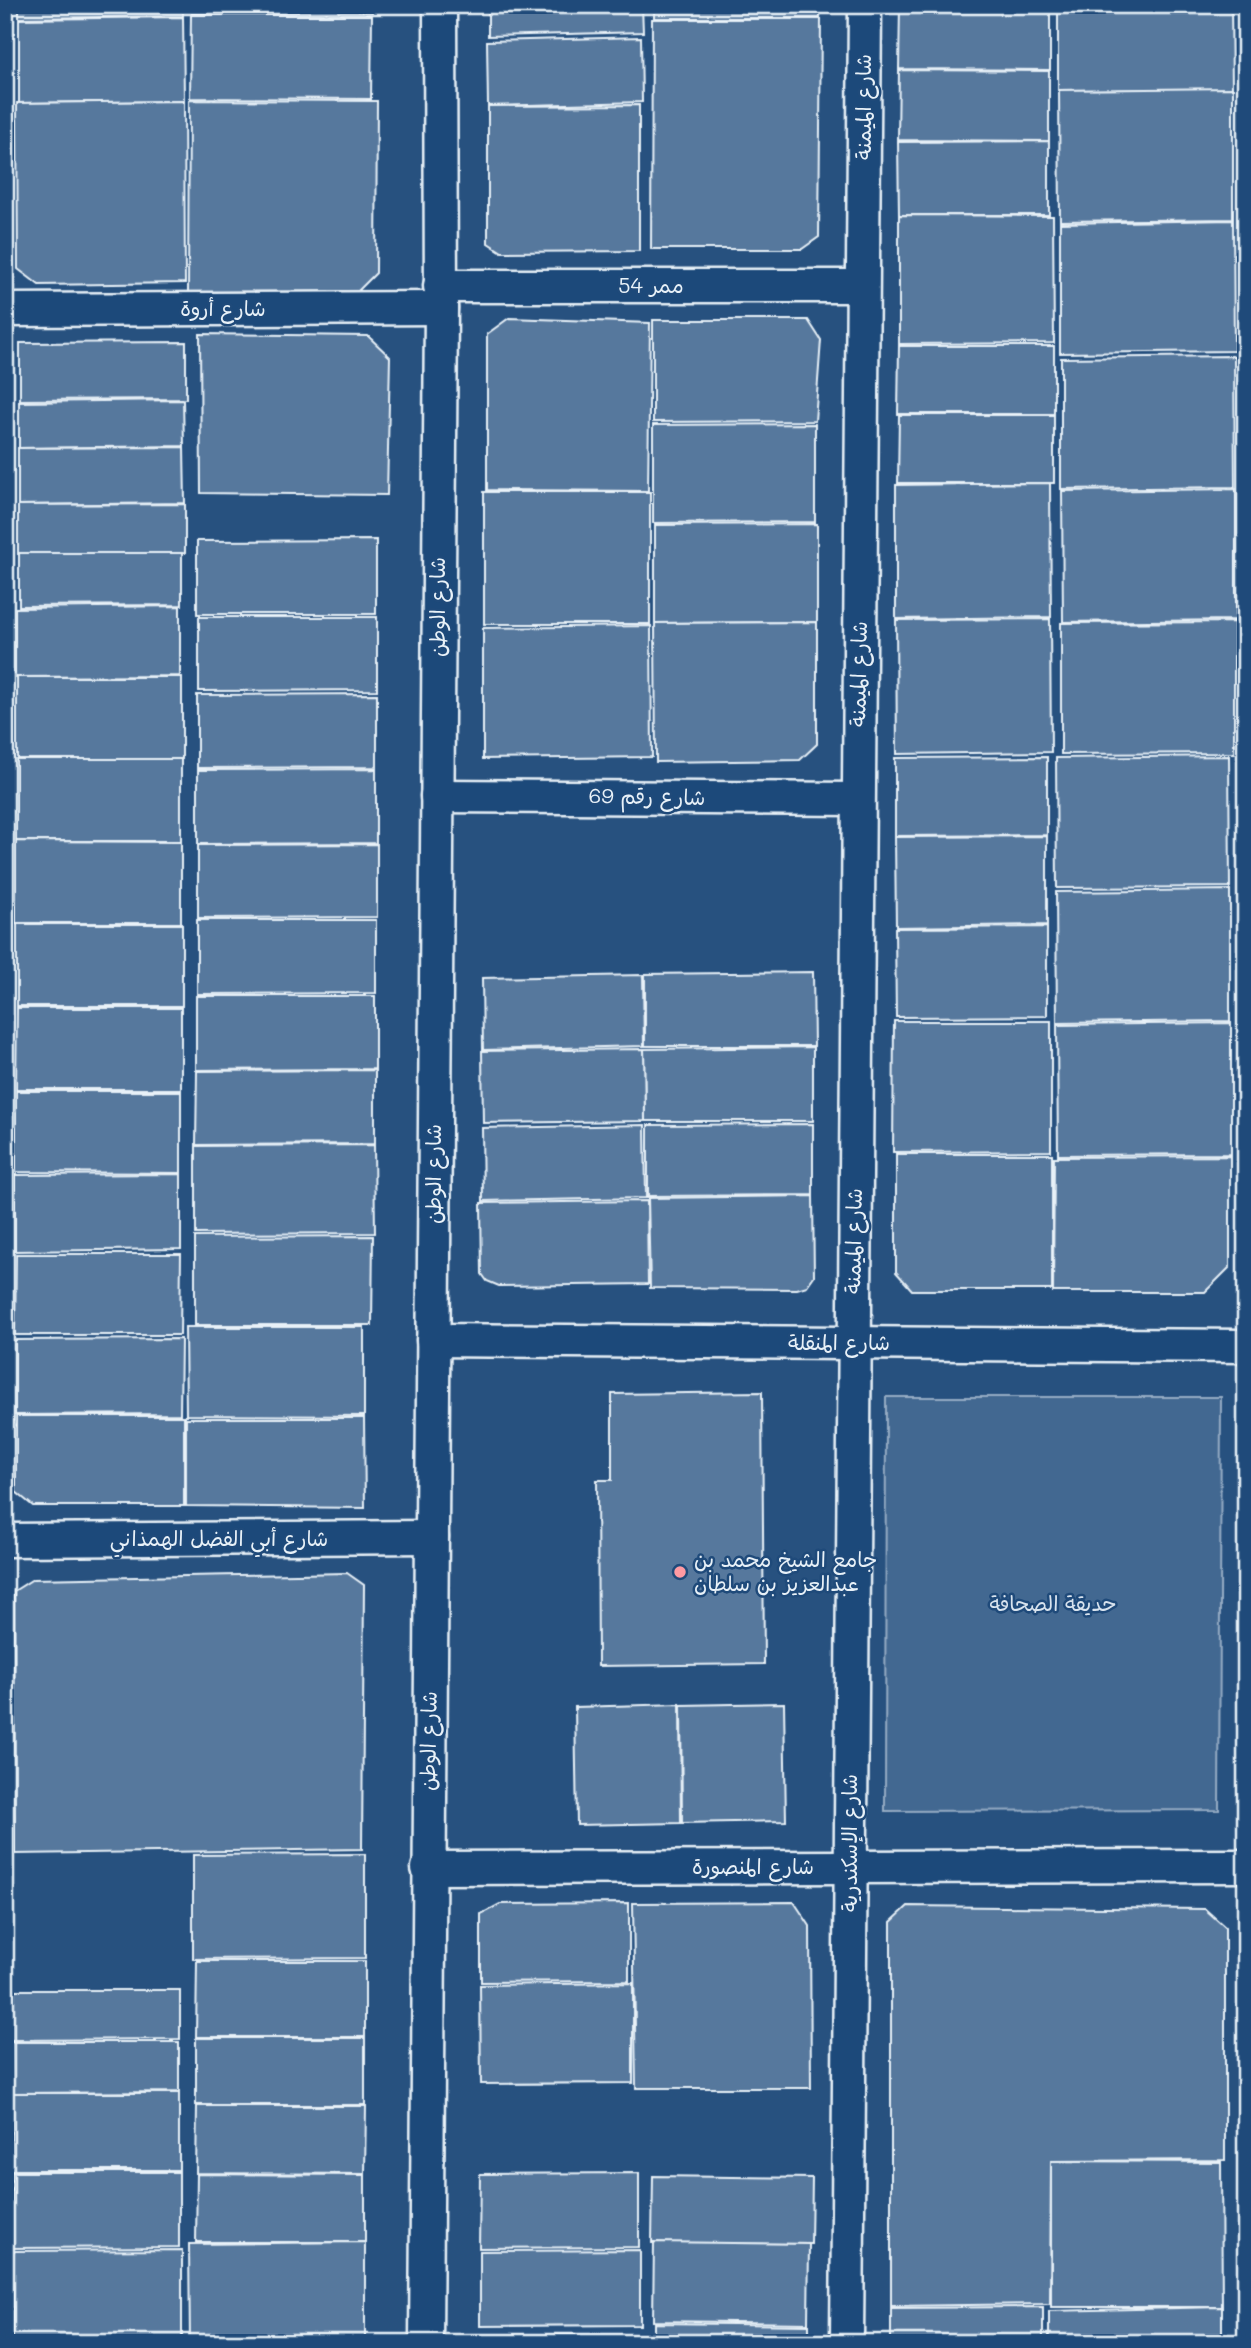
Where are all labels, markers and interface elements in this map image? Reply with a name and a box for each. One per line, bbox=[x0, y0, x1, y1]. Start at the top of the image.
street label: شارع الميمنة bbox=[849, 54, 879, 160]
street label: ممر 54 bbox=[618, 271, 684, 298]
street label: شارع أروة bbox=[180, 294, 266, 324]
street label: شارع الوطن bbox=[423, 557, 453, 657]
street label: شارع الميمنة bbox=[843, 621, 875, 727]
street label: شارع رقم 69 bbox=[588, 781, 706, 814]
street label: شارع الوطن bbox=[419, 1124, 449, 1224]
street label: شارع الميمنة bbox=[838, 1188, 870, 1294]
street label: شارع المنقلة bbox=[788, 1328, 890, 1358]
street label: شارع أبي الفضل الهمذاني bbox=[110, 1524, 328, 1558]
place label: جامع الشيخ محمد بن عبدالعزيز بن سلطان bbox=[694, 1545, 877, 1597]
marker: جامع الشيخ محمد بن عبدالعزيز بن سلطان bbox=[672, 1564, 688, 1580]
park label: حديقة الصحافة bbox=[989, 1589, 1117, 1616]
street label: شارع الوطن bbox=[413, 1691, 445, 1791]
street label: شارع الإسكندرية bbox=[835, 1774, 865, 1912]
street label: شارع المنصورة bbox=[692, 1852, 814, 1882]

